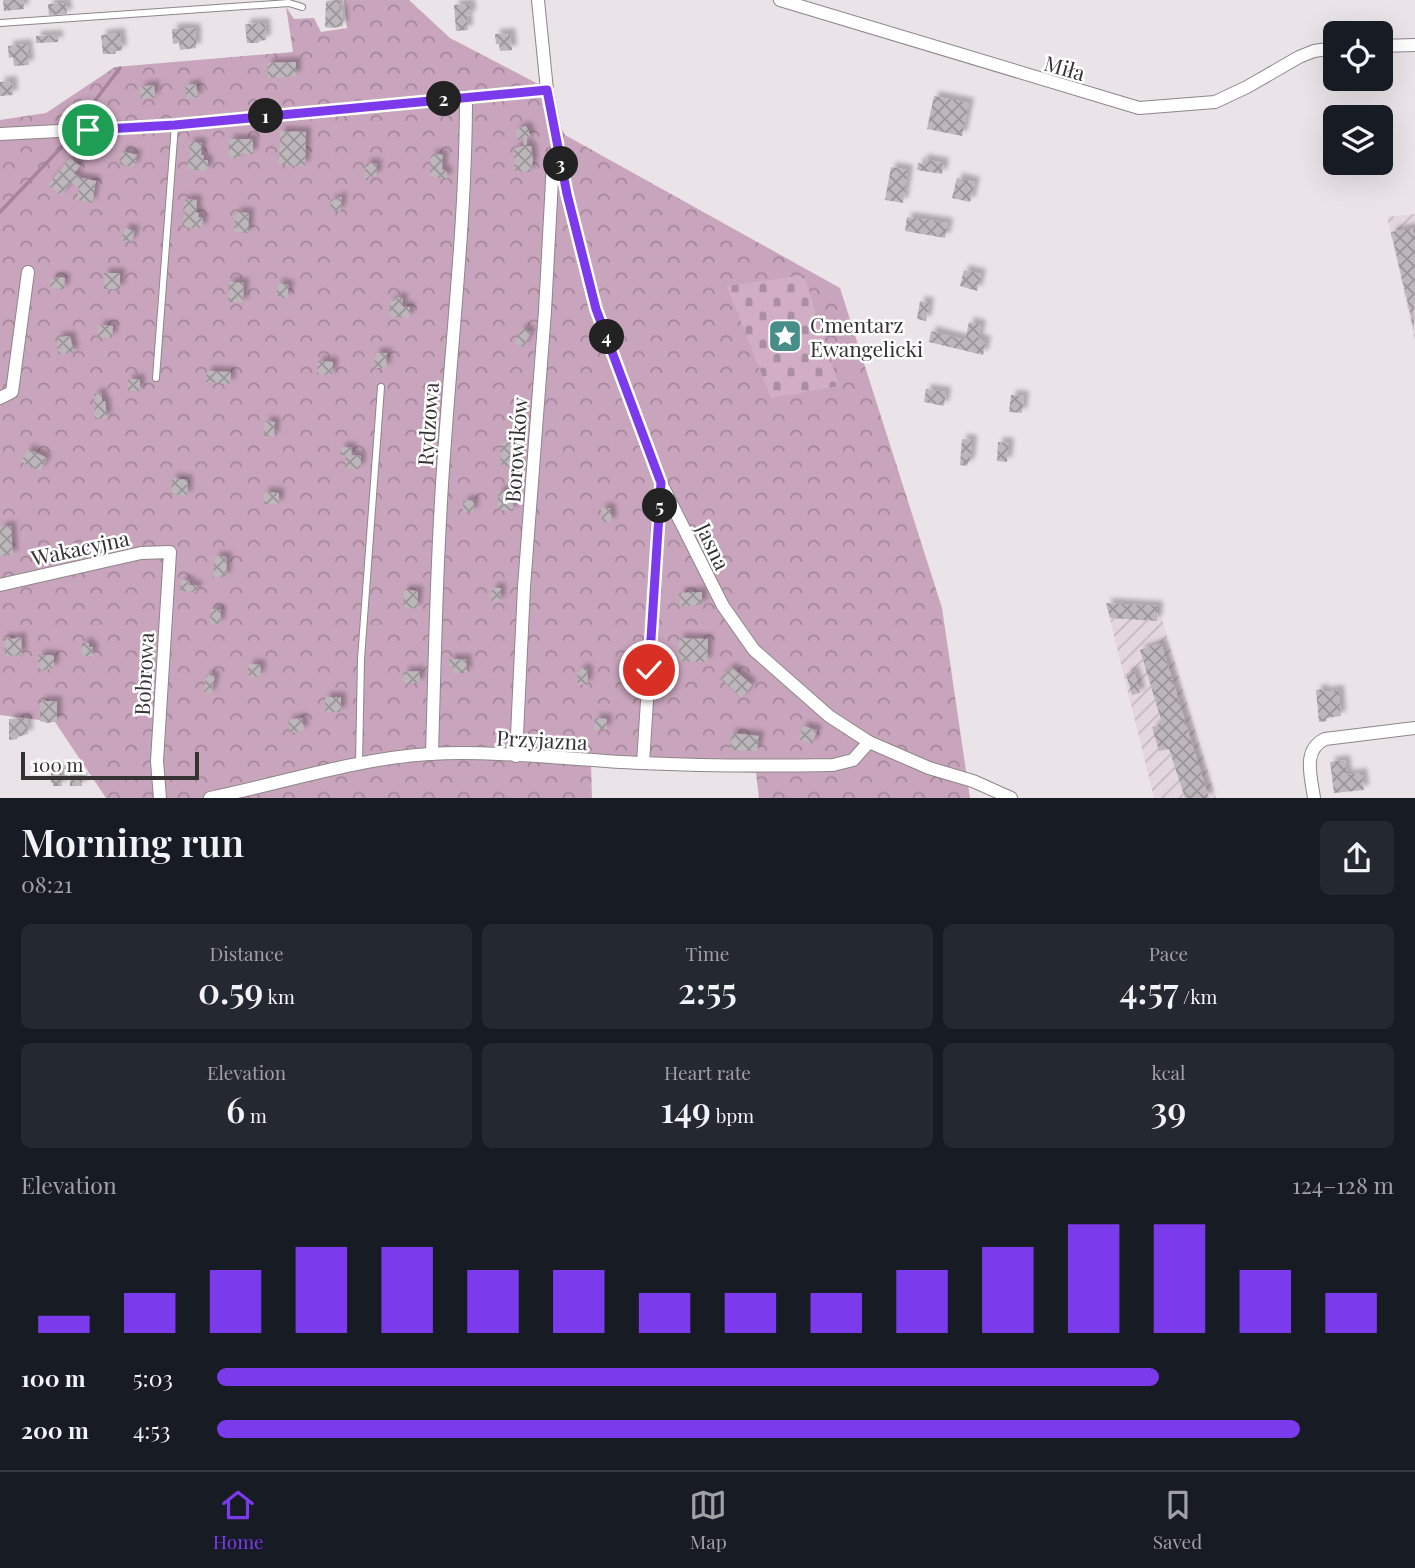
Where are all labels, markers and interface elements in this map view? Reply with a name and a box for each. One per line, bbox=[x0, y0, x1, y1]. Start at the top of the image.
map controls bbox=[1323, 21, 1393, 175]
button: locate bbox=[1323, 21, 1393, 91]
street label: Miła bbox=[1041, 48, 1089, 86]
pin: 2 bbox=[426, 82, 462, 116]
text: 2 bbox=[439, 85, 448, 111]
pin: 1 bbox=[248, 99, 284, 134]
pin bbox=[58, 100, 118, 160]
text: 1 bbox=[262, 102, 269, 128]
button: layers bbox=[1323, 105, 1393, 175]
icon: arrive bbox=[69, 111, 107, 149]
pin: 3 bbox=[544, 146, 578, 182]
text: 3 bbox=[556, 150, 565, 176]
place label: Cmentarz Ewangelicki bbox=[810, 310, 923, 362]
place icon: Cmentarz Ewangelicki bbox=[766, 317, 804, 355]
pin: 4 bbox=[590, 320, 624, 354]
text: 4 bbox=[601, 323, 612, 349]
street label: Rydzowa bbox=[410, 381, 444, 467]
street label: Borowików bbox=[497, 395, 533, 504]
pin: 5 bbox=[642, 489, 678, 524]
text: 5 bbox=[655, 492, 664, 518]
street label: Jasna bbox=[690, 517, 738, 575]
street label: Wakacyjna bbox=[27, 523, 132, 571]
street label: Bobrowa bbox=[127, 631, 159, 716]
pin bbox=[619, 640, 679, 700]
icon: check bbox=[630, 651, 668, 689]
street label: Przyjazna bbox=[496, 723, 589, 755]
scale bar bbox=[21, 749, 200, 781]
text: 100 m bbox=[32, 751, 83, 777]
text: Morning run bbox=[21, 816, 244, 867]
button: share bbox=[1320, 821, 1394, 895]
text: 08:21 bbox=[21, 868, 72, 899]
text: Distance bbox=[209, 940, 284, 966]
text: Time bbox=[686, 940, 729, 966]
text: Pace bbox=[1149, 940, 1188, 966]
text: 0.59 bbox=[198, 966, 263, 1013]
text: 2:55 bbox=[678, 966, 737, 1013]
text: 4:57 bbox=[1120, 966, 1178, 1013]
text: km bbox=[263, 983, 295, 1009]
text: /km bbox=[1178, 983, 1218, 1009]
text: Elevation bbox=[207, 1059, 286, 1085]
text: Heart rate bbox=[664, 1059, 751, 1085]
text: kcal bbox=[1151, 1059, 1186, 1085]
text: 6 bbox=[226, 1085, 245, 1132]
text: 149 bbox=[661, 1085, 711, 1132]
text: 39 bbox=[1151, 1085, 1186, 1132]
text: m bbox=[245, 1102, 267, 1128]
text: bpm bbox=[711, 1102, 754, 1128]
text: Elevation bbox=[21, 1169, 117, 1200]
text: 124–128 m bbox=[1292, 1169, 1394, 1200]
text: 100 m bbox=[21, 1362, 86, 1393]
text: 5:03 bbox=[133, 1362, 173, 1393]
text: 200 m bbox=[21, 1414, 89, 1445]
text: 4:53 bbox=[133, 1414, 170, 1445]
tab: Home bbox=[213, 1486, 264, 1554]
tab: Map bbox=[689, 1486, 727, 1554]
tab: Saved bbox=[1153, 1486, 1202, 1554]

